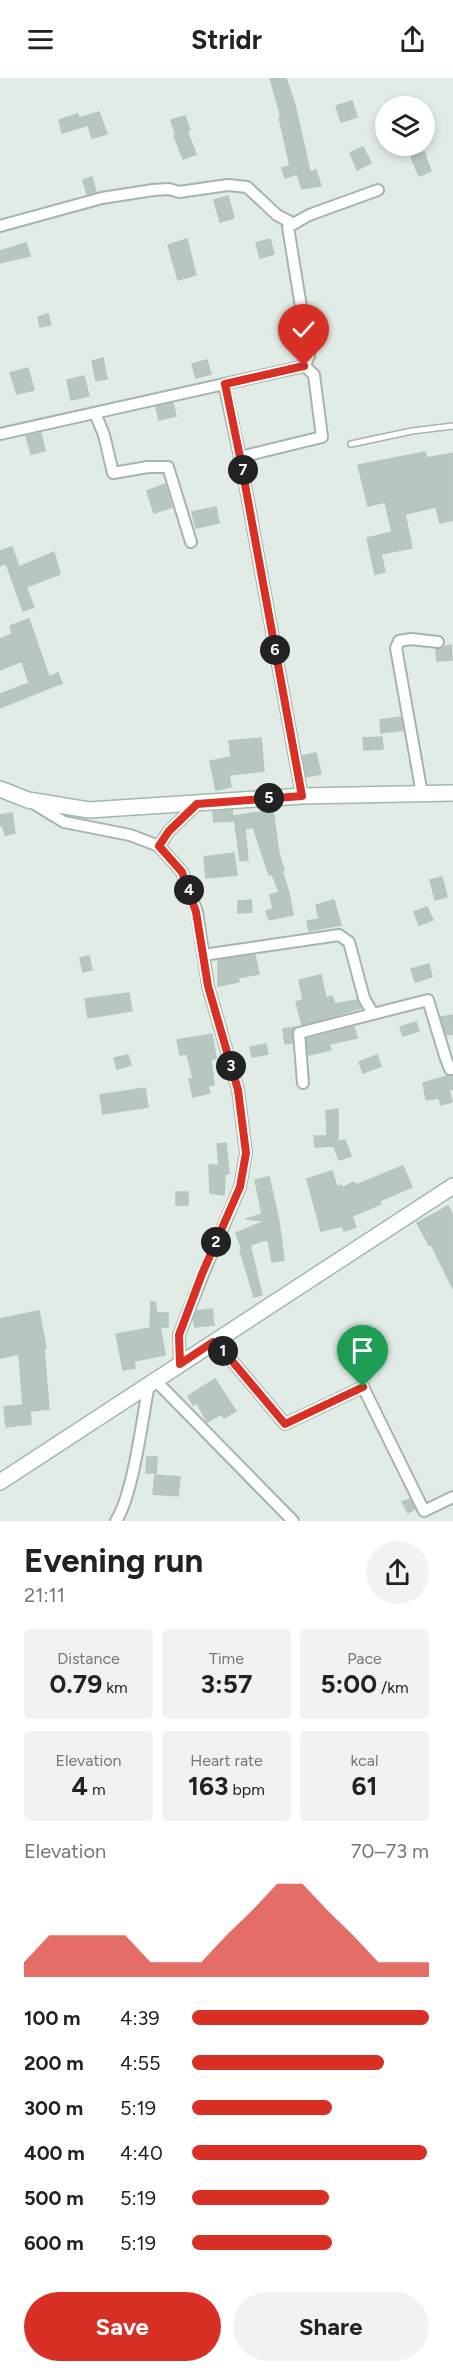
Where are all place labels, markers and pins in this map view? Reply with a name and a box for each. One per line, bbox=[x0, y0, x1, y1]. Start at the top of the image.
pin bbox=[278, 304, 329, 366]
pin: 7 bbox=[228, 455, 258, 485]
pin: 6 bbox=[260, 635, 290, 665]
pin: 5 bbox=[254, 783, 284, 813]
pin: 4 bbox=[174, 875, 204, 905]
pin: 3 bbox=[216, 1051, 246, 1081]
pin: 2 bbox=[201, 1227, 231, 1257]
pin bbox=[337, 1325, 388, 1387]
pin: 1 bbox=[208, 1336, 238, 1366]

